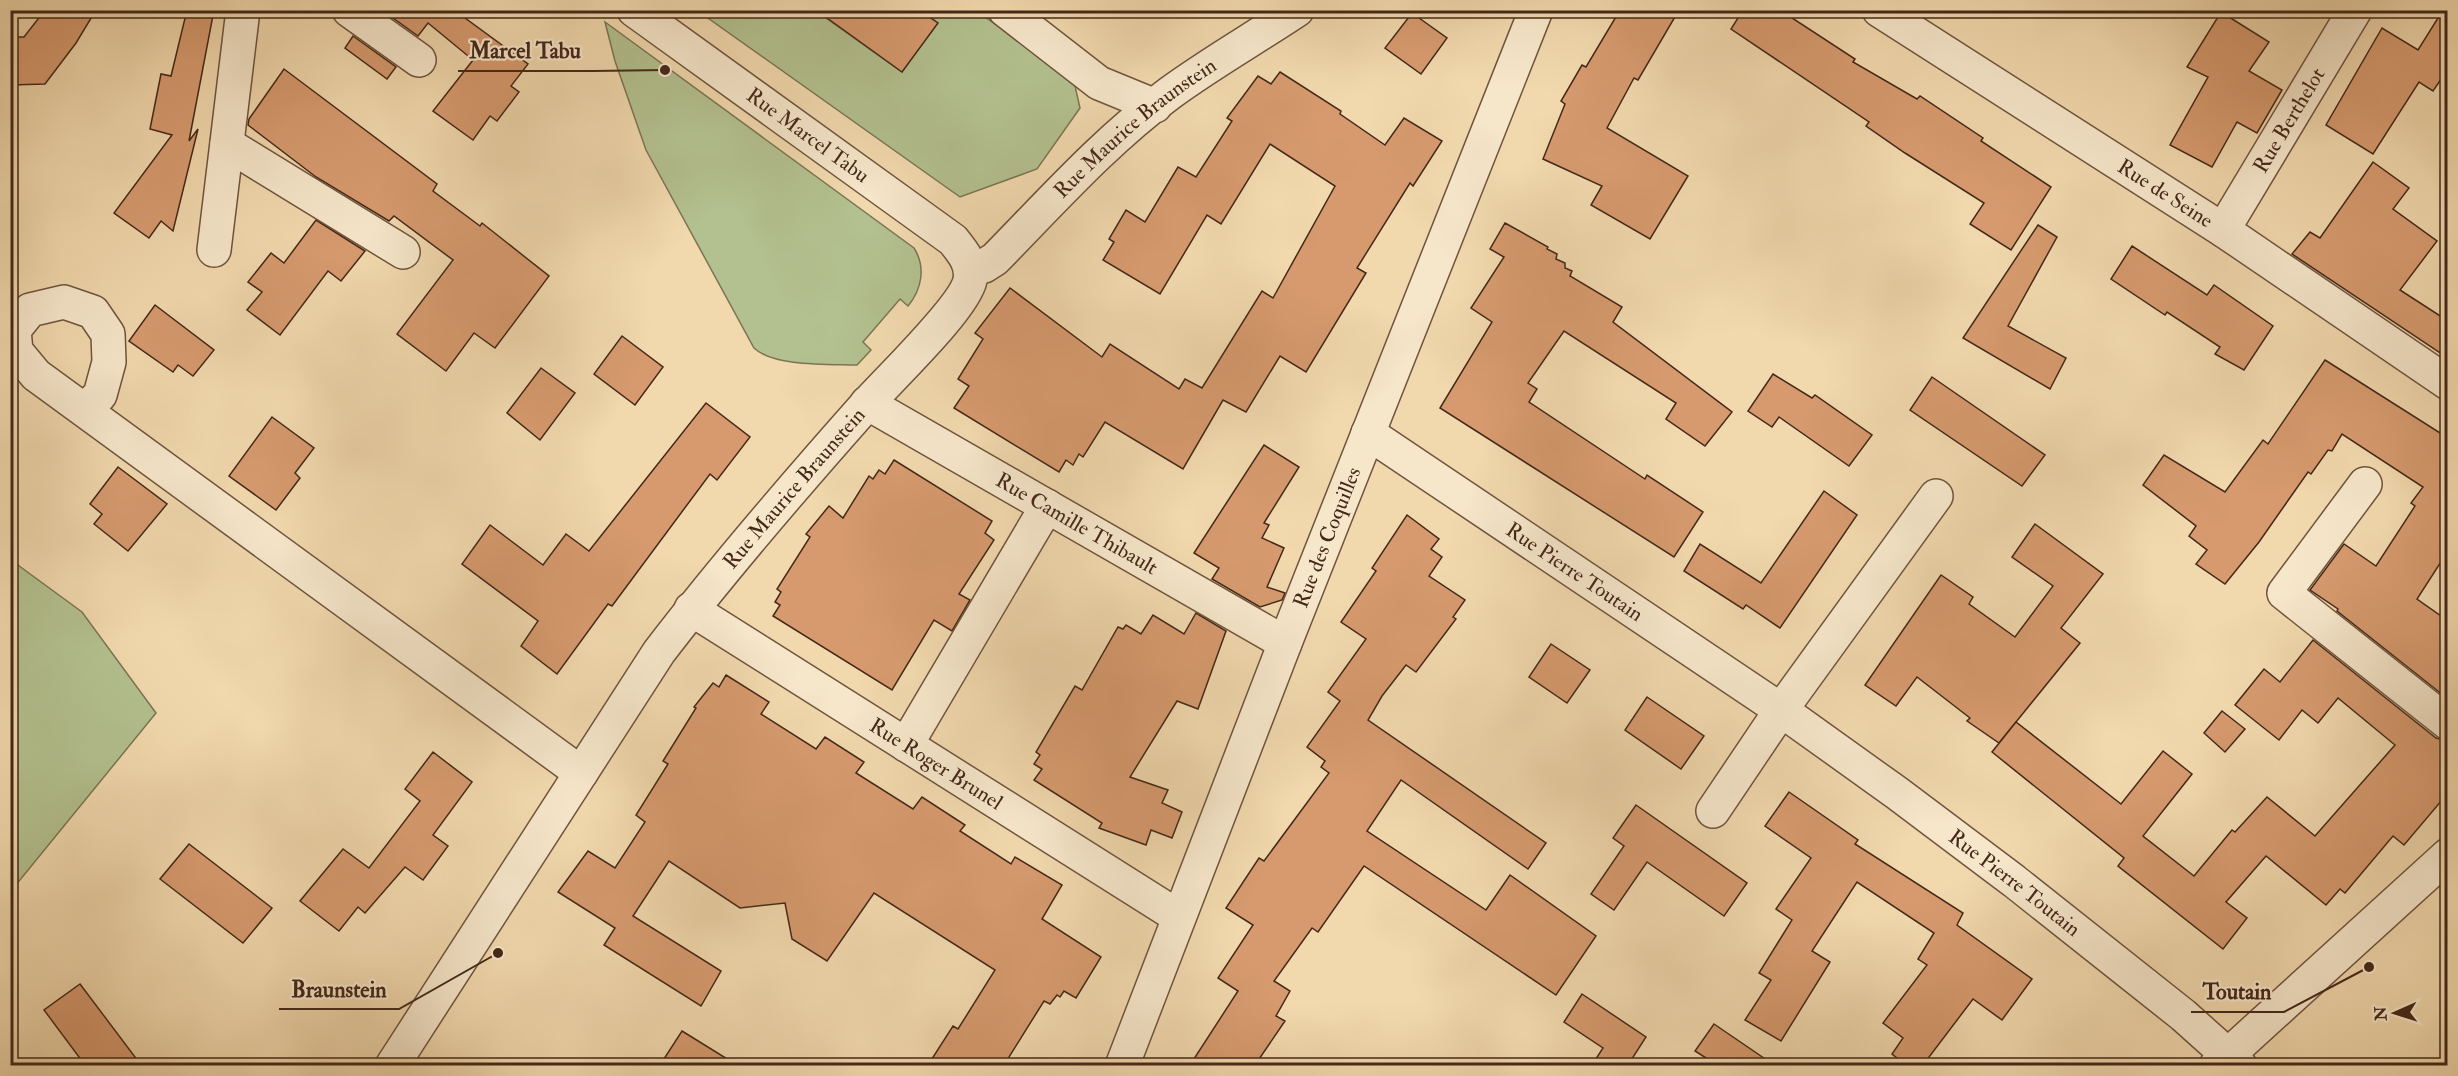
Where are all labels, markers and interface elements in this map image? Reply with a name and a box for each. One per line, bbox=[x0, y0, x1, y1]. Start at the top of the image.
callout: Marcel Tabu bbox=[458, 31, 593, 71]
text: Marcel Tabu bbox=[468, 37, 581, 65]
street label: Rue Maurice Braunstein bbox=[1048, 52, 1222, 204]
street label: Rue Berthelot bbox=[2247, 63, 2331, 178]
street label: Rue Marcel Tabu bbox=[741, 82, 875, 189]
street label: Rue de Seine bbox=[2112, 153, 2218, 234]
street label: Rue Maurice Braunstein bbox=[717, 402, 872, 575]
street label: Rue des Coquilles bbox=[1287, 463, 1367, 612]
street label: Rue Camille Thibault bbox=[991, 467, 1163, 581]
street label: Rue Pierre Toutain bbox=[1501, 516, 1649, 628]
street label: Rue Roger Brunel bbox=[864, 712, 1008, 817]
street label: Rue Pierre Toutain bbox=[1943, 824, 2086, 943]
callout: Braunstein bbox=[279, 969, 399, 1009]
callout: Toutain bbox=[2191, 972, 2284, 1012]
text: Braunstein bbox=[291, 976, 387, 1004]
text: Toutain bbox=[2202, 978, 2272, 1006]
north arrow bbox=[2365, 983, 2425, 1043]
text: N bbox=[2371, 1005, 2391, 1022]

